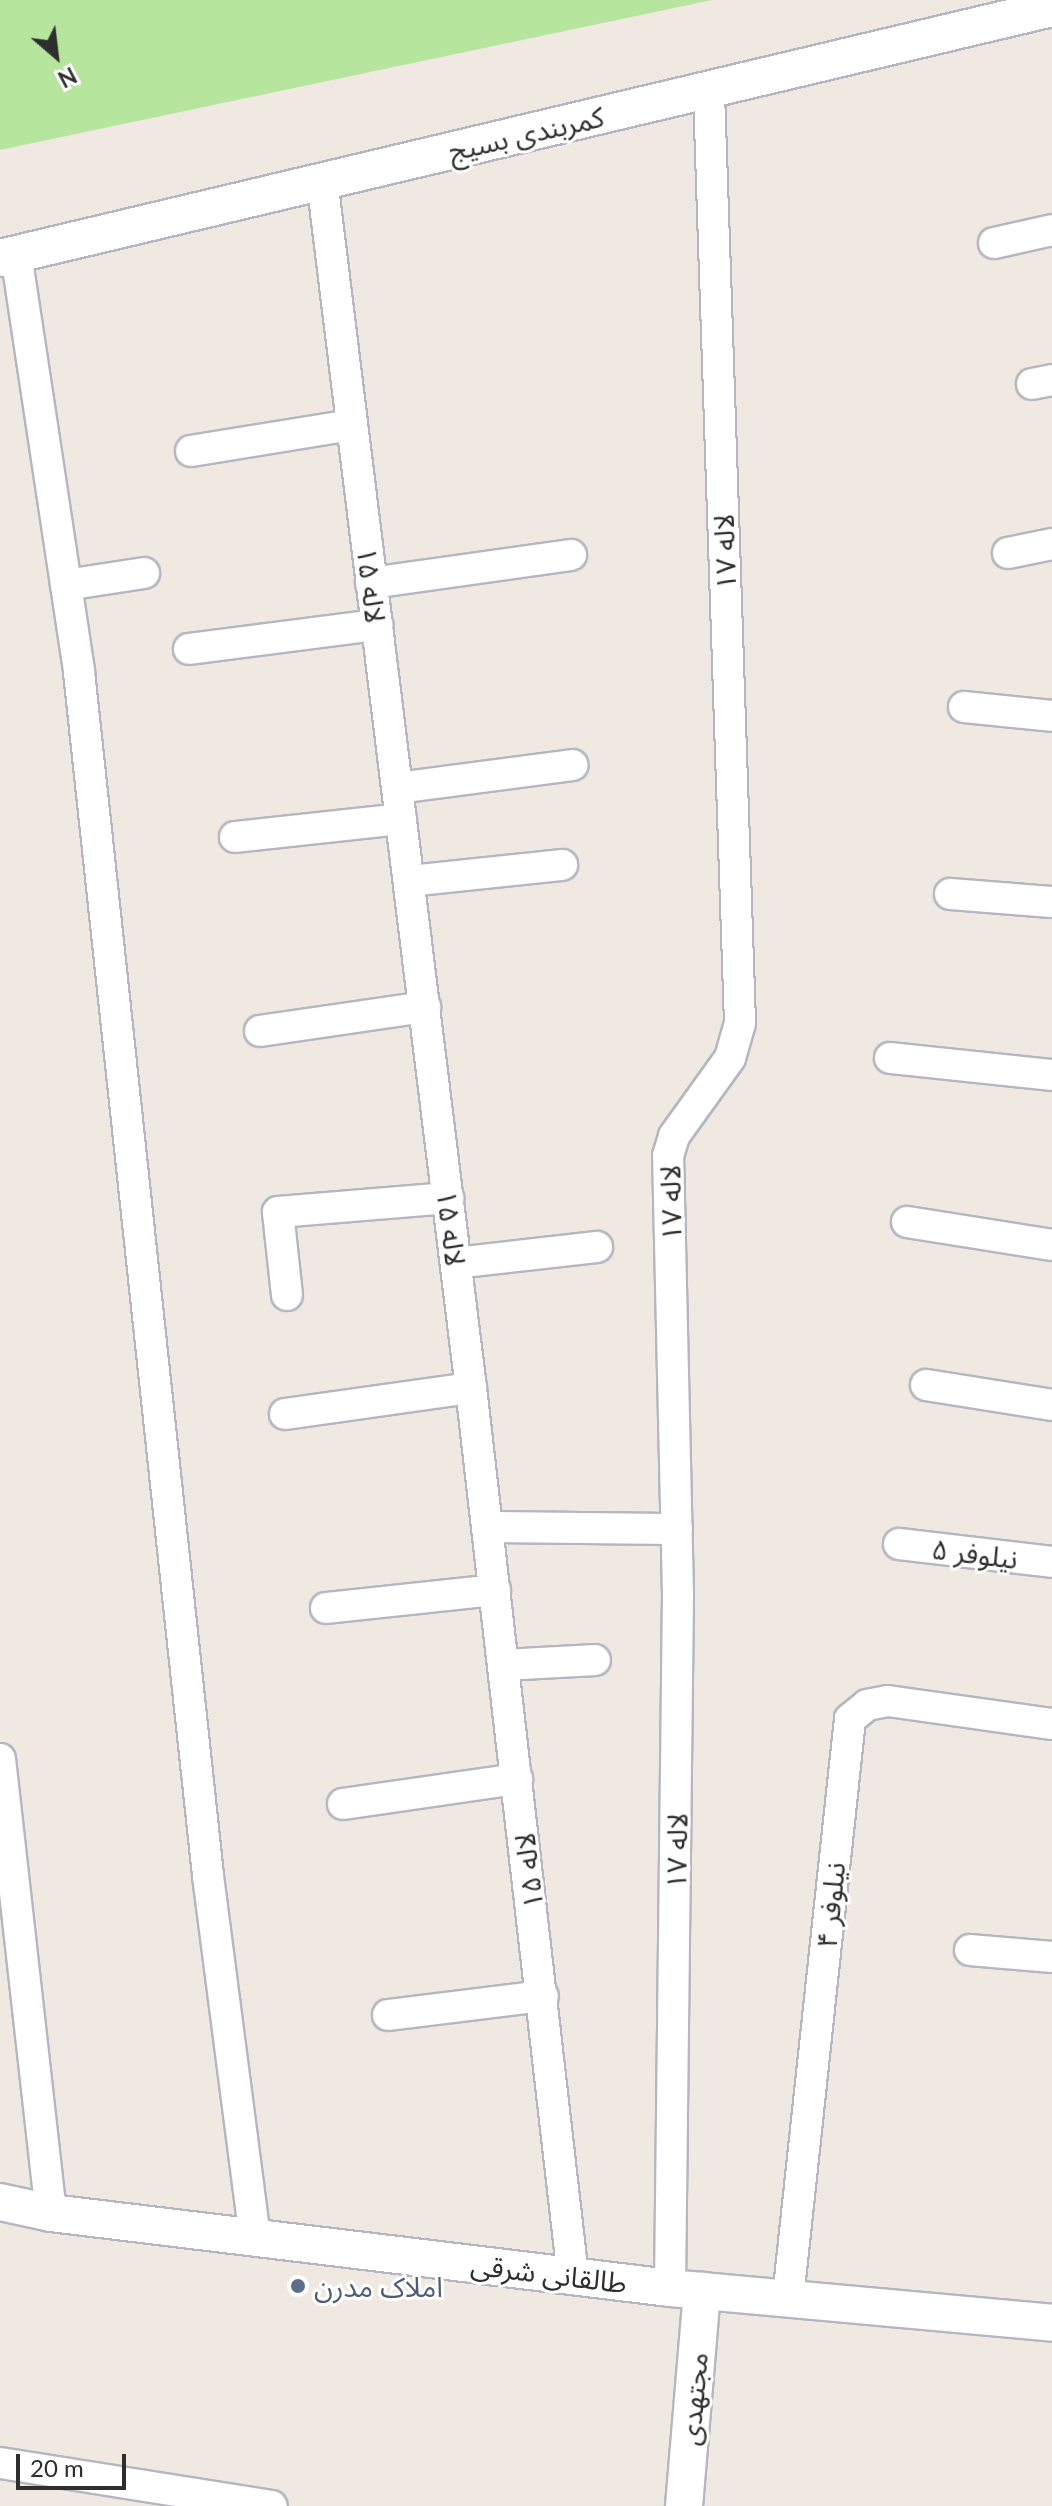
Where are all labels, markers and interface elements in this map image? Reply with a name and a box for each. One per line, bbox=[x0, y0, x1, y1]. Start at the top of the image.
north arrow bbox=[16, 16, 96, 96]
text: N bbox=[54, 62, 81, 94]
street label: کمربندی بسیج bbox=[445, 99, 607, 167]
street label: لاله ۱۷ bbox=[706, 513, 742, 591]
street label: لاله ۱۵ bbox=[351, 545, 393, 625]
street label: لاله ۱۷ bbox=[653, 1165, 687, 1241]
street label: لاله ۱۵ bbox=[431, 1188, 473, 1268]
street label: نیلوفر ۵ bbox=[930, 1531, 1020, 1575]
street label: لاله ۱۷ bbox=[659, 1813, 693, 1889]
street label: لاله ۱۵ bbox=[507, 1831, 549, 1911]
street label: نیلوفر ۴ bbox=[809, 1860, 851, 1950]
street label: طالقانی شرقی bbox=[469, 2247, 629, 2299]
place label: املاک مدرن bbox=[314, 2269, 443, 2303]
marker: املاک مدرن bbox=[289, 2277, 307, 2295]
street label: مجتهدی bbox=[672, 2351, 714, 2447]
scale bar bbox=[20, 2438, 130, 2488]
text: 20 m bbox=[30, 2453, 84, 2482]

